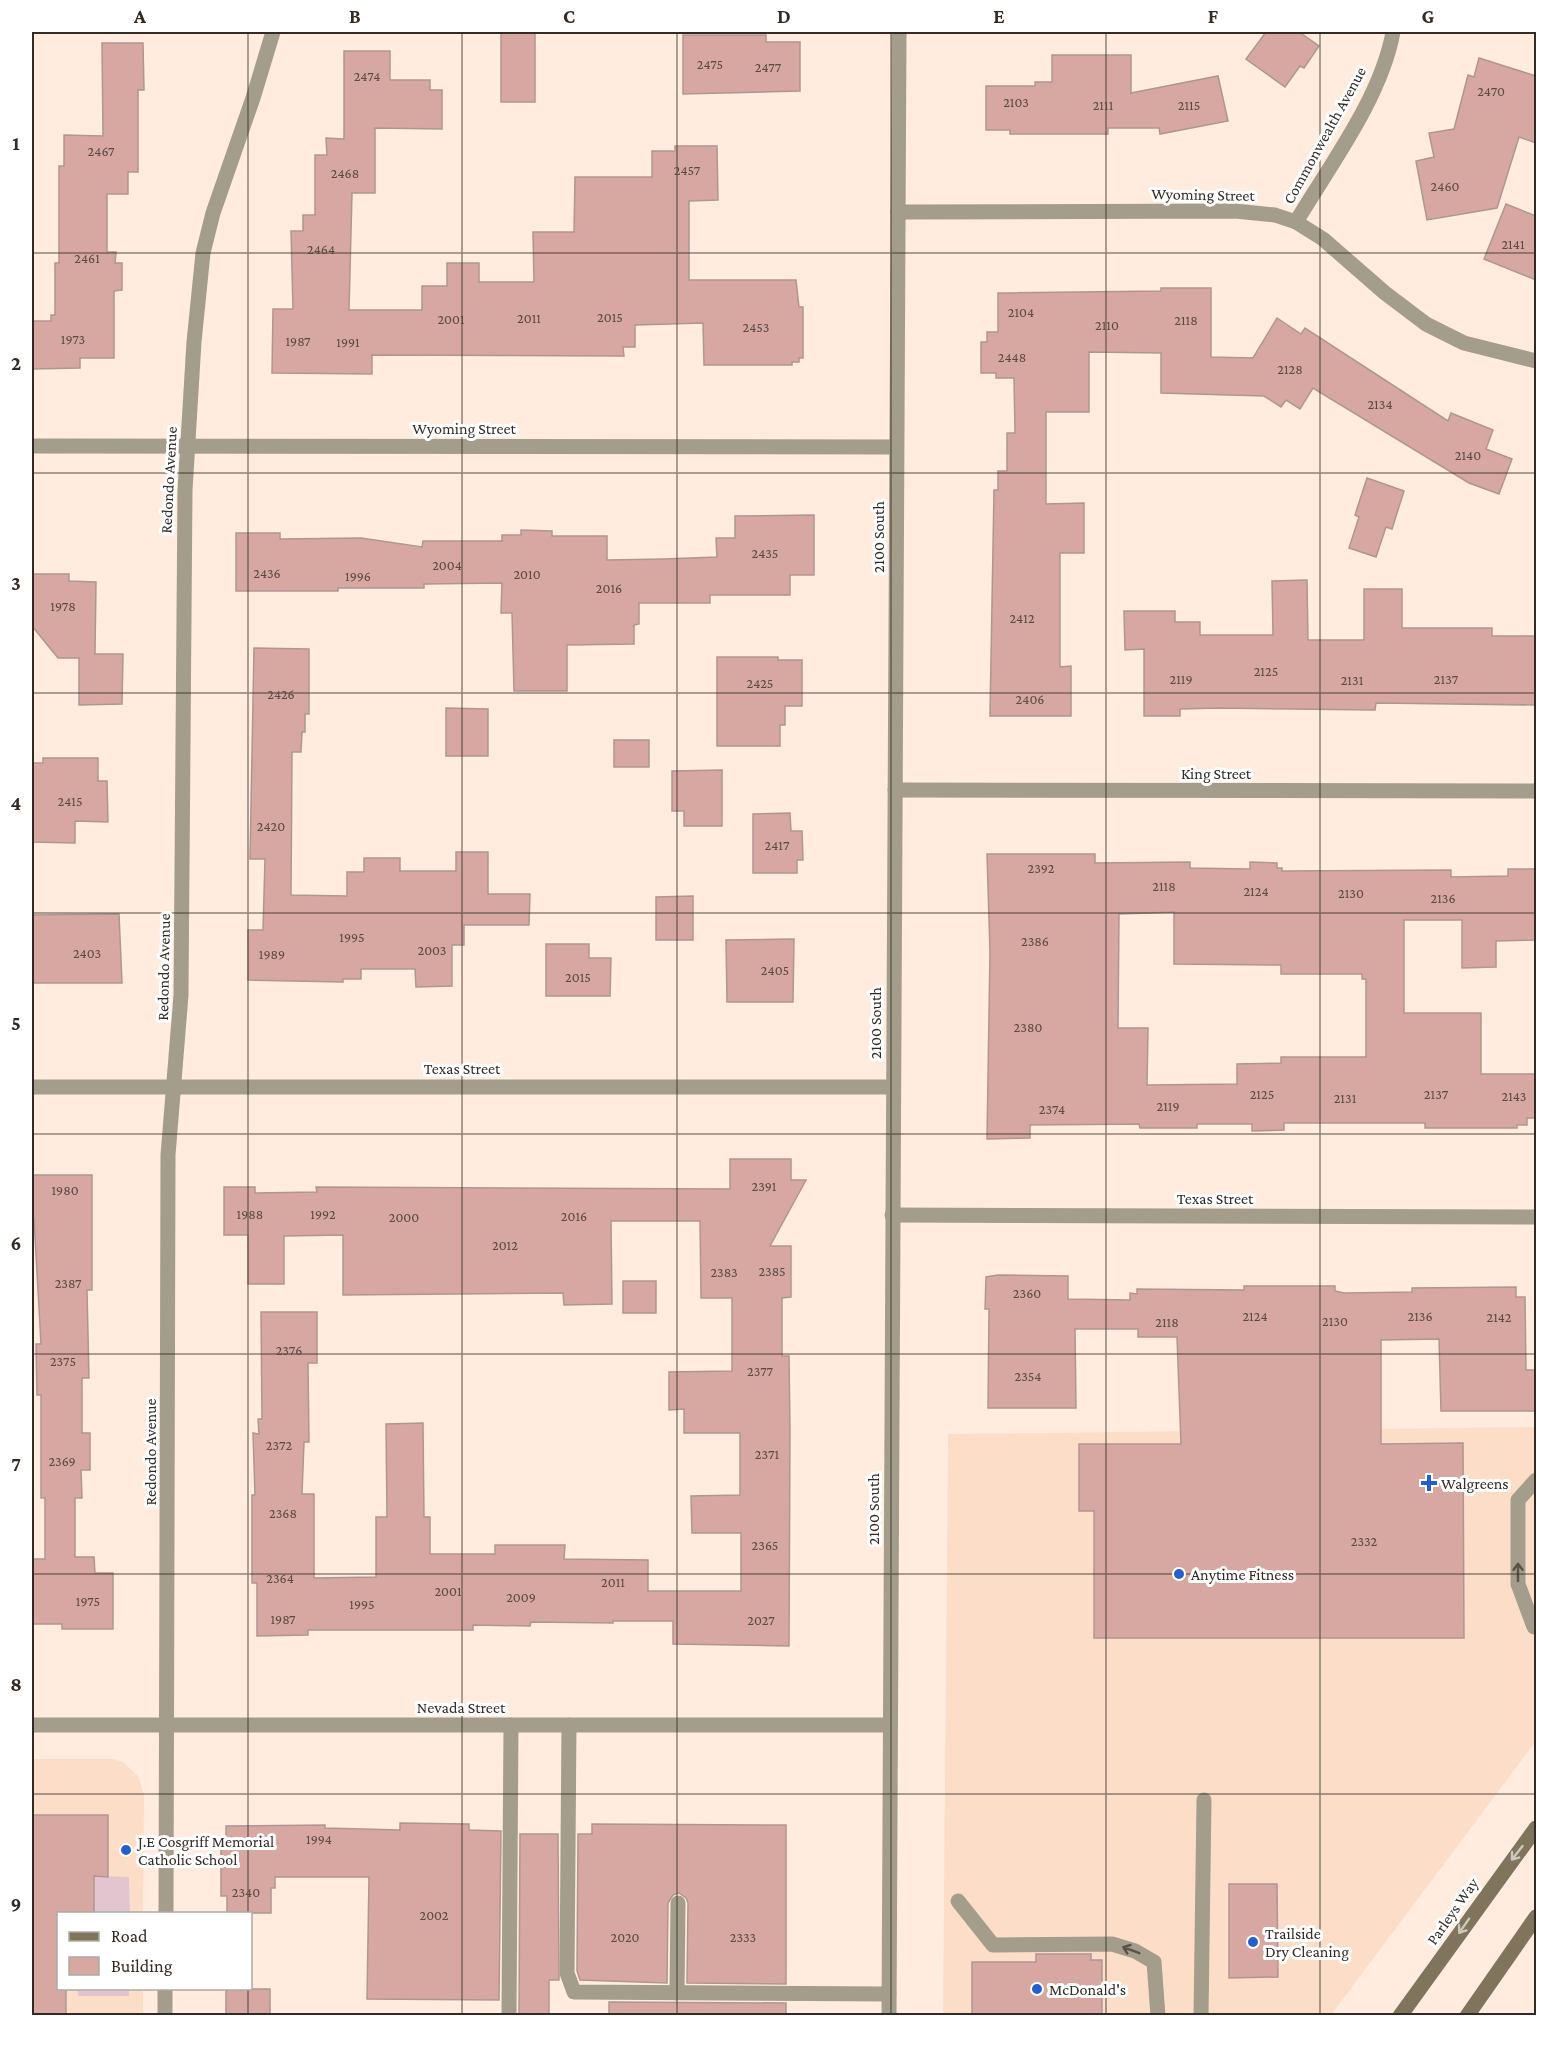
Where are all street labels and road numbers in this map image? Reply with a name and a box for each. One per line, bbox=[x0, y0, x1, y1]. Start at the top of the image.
street label: Commonwealth Avenue bbox=[1280, 64, 1369, 207]
street label: Wyoming Street bbox=[1151, 185, 1256, 205]
street label: Wyoming Street bbox=[412, 420, 516, 438]
street label: Redondo Avenue bbox=[157, 426, 180, 534]
street label: 2100 South bbox=[870, 501, 887, 573]
street label: King Street bbox=[1181, 765, 1252, 783]
street label: Redondo Avenue bbox=[154, 913, 173, 1021]
street label: 2100 South bbox=[867, 987, 884, 1059]
street label: Texas Street bbox=[424, 1060, 501, 1077]
street label: Texas Street bbox=[1177, 1190, 1254, 1207]
street label: Redondo Avenue bbox=[142, 1398, 159, 1506]
street label: 2100 South bbox=[865, 1473, 882, 1545]
street label: Nevada Street bbox=[417, 1699, 506, 1716]
street label: Parleys Way bbox=[1423, 1874, 1483, 1948]

